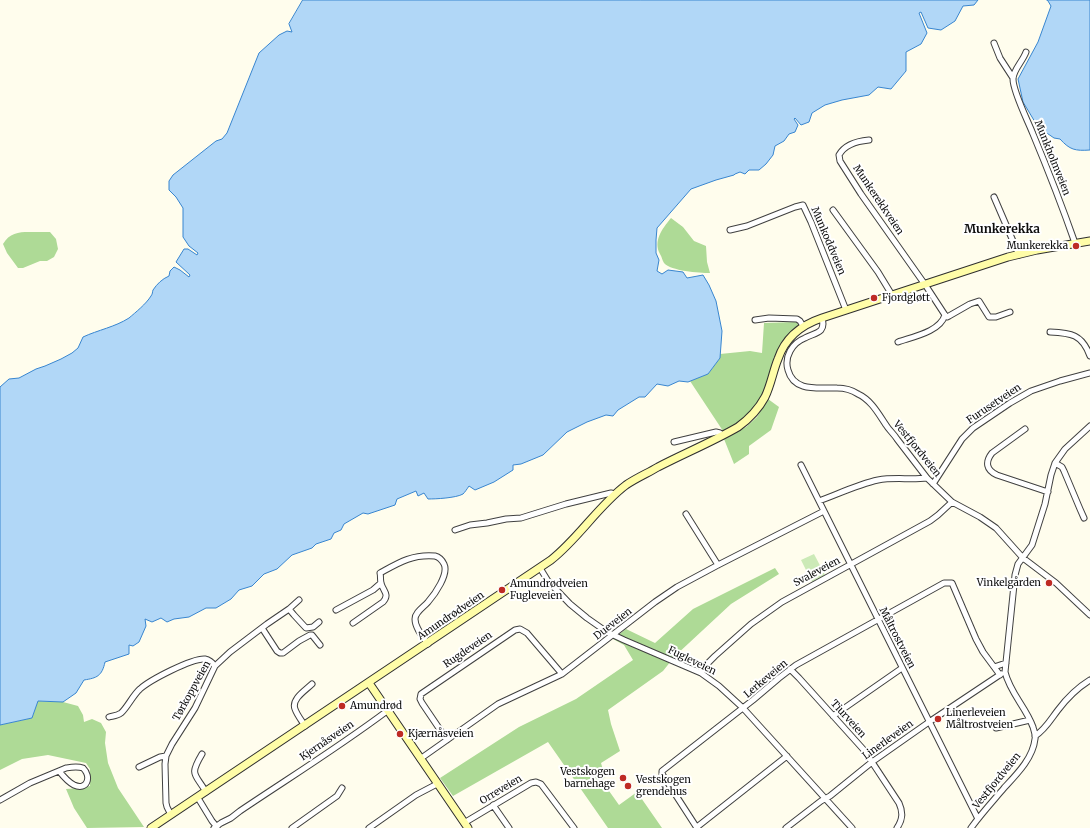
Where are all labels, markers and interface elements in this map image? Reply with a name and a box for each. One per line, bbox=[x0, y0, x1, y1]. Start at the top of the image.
street label: Munkholmveien bbox=[1031, 119, 1073, 197]
street label: Munkerekkveien bbox=[850, 163, 906, 237]
street label: Munkoddveien bbox=[808, 205, 848, 277]
district label: Munkerekka bbox=[964, 223, 1040, 237]
place label: Munkerekka bbox=[1007, 240, 1068, 252]
marker: Munkerekka bbox=[1071, 241, 1081, 251]
place label: Fjordgløtt bbox=[882, 292, 930, 304]
marker: Fjordgløtt bbox=[869, 293, 879, 303]
street label: Furusetveien bbox=[965, 381, 1023, 427]
street label: Vestfjordveien bbox=[891, 418, 943, 480]
street label: Svaleveien bbox=[792, 555, 842, 589]
place label: Vinkelgården bbox=[977, 577, 1041, 589]
place label: Amundrødveien Fugleveien bbox=[510, 578, 588, 602]
marker: Vinkelgården bbox=[1044, 578, 1054, 588]
marker: Amundrødveien Fugleveien bbox=[497, 585, 507, 595]
street label: Amundrødveien bbox=[415, 589, 487, 643]
street label: Dueveien bbox=[592, 605, 634, 643]
street label: Måltrostveien bbox=[876, 605, 918, 671]
street label: Rugdeveien bbox=[441, 629, 495, 671]
street label: Fugleveien bbox=[666, 644, 718, 678]
street label: Lerkeveien bbox=[742, 657, 790, 701]
street label: Tørkoppveien bbox=[171, 659, 213, 723]
street label: Tiurveien bbox=[828, 698, 868, 740]
place label: Amundrød bbox=[350, 700, 402, 712]
marker: Amundrød bbox=[337, 701, 347, 711]
place label: Linerleveien Måltrostveien bbox=[946, 707, 1013, 730]
marker: Linerleveien Måltrostveien bbox=[933, 714, 943, 724]
street label: Linerleveien bbox=[860, 718, 916, 762]
street label: Kjernåsveien bbox=[298, 719, 356, 763]
place label: Kjærnåsveien bbox=[408, 728, 474, 740]
marker: Kjærnåsveien bbox=[395, 729, 405, 739]
street label: Vestfjordveien bbox=[971, 750, 1023, 812]
place label: Vestskogen barnehage bbox=[560, 766, 615, 790]
street label: Orreveien bbox=[478, 773, 524, 807]
marker: Vestskogen barnehage bbox=[618, 773, 628, 783]
place label: Vestskogen grendehus bbox=[636, 774, 691, 798]
marker: Vestskogen grendehus bbox=[623, 781, 633, 791]

